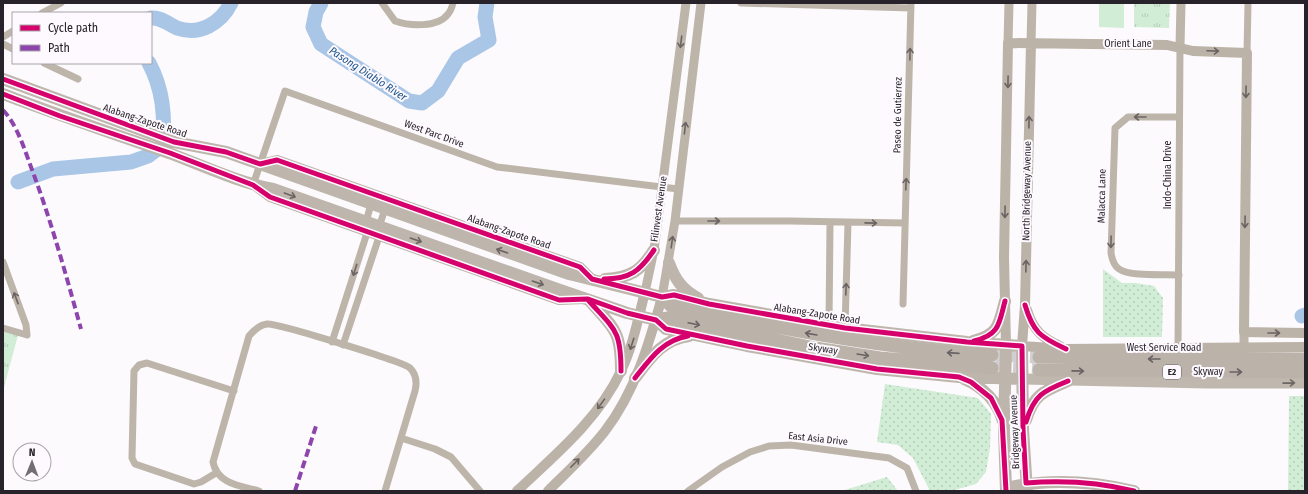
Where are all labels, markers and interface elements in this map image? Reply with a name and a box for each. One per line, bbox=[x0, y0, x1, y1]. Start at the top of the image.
legend bbox=[12, 12, 152, 64]
text: Cycle path bbox=[48, 21, 98, 35]
one-way arrow bbox=[677, 35, 685, 48]
street label: Orient Lane bbox=[1104, 38, 1152, 50]
text: Path bbox=[48, 41, 70, 55]
water label: Pasong Diablo River bbox=[327, 44, 410, 105]
one-way arrow bbox=[906, 48, 913, 61]
one-way arrow bbox=[1206, 48, 1219, 55]
one-way arrow bbox=[1004, 75, 1012, 88]
street label: Paseo de Gutierrez bbox=[891, 77, 905, 153]
one-way arrow bbox=[1242, 85, 1250, 98]
street label: Alabang-Zapote Road bbox=[102, 102, 188, 140]
one-way arrow bbox=[1134, 113, 1147, 121]
one-way arrow bbox=[1025, 116, 1033, 129]
street label: West Parc Drive bbox=[402, 118, 466, 150]
one-way arrow bbox=[682, 122, 689, 135]
street label: North Bridgeway Avenue bbox=[1020, 141, 1034, 241]
street label: Indo-China Drive bbox=[1162, 141, 1174, 209]
street label: Malacca Lane bbox=[1096, 169, 1108, 223]
street label: Filinvest Avenue bbox=[648, 175, 670, 243]
one-way arrow bbox=[902, 178, 910, 191]
one-way arrow bbox=[284, 191, 296, 199]
one-way arrow bbox=[1002, 205, 1009, 218]
street label: Alabang-Zapote Road bbox=[466, 212, 552, 252]
one-way arrow bbox=[1241, 215, 1249, 228]
one-way arrow bbox=[707, 217, 720, 225]
one-way arrow bbox=[864, 219, 877, 227]
one-way arrow bbox=[1107, 235, 1115, 248]
one-way arrow bbox=[668, 236, 676, 249]
one-way arrow bbox=[409, 237, 422, 244]
one-way arrow bbox=[495, 247, 508, 254]
one-way arrow bbox=[1022, 260, 1030, 273]
one-way arrow bbox=[351, 263, 358, 276]
one-way arrow bbox=[532, 279, 544, 287]
one-way arrow bbox=[843, 283, 850, 296]
one-way arrow bbox=[12, 292, 20, 304]
street label: Alabang-Zapote Road bbox=[773, 301, 861, 327]
one-way arrow bbox=[687, 320, 700, 328]
one-way arrow bbox=[805, 329, 818, 337]
one-way arrow bbox=[1267, 329, 1280, 337]
one-way arrow bbox=[628, 337, 635, 350]
street label: Skyway bbox=[807, 341, 839, 357]
street label: West Service Road bbox=[1127, 342, 1201, 354]
one-way arrow bbox=[947, 349, 960, 357]
one-way arrow bbox=[856, 351, 869, 359]
one-way arrow bbox=[1148, 355, 1161, 363]
road number: E2 bbox=[1163, 365, 1181, 379]
street label: Skyway bbox=[1193, 366, 1223, 378]
one-way arrow bbox=[1071, 367, 1084, 375]
one-way arrow bbox=[1229, 368, 1242, 376]
one-way arrow bbox=[1282, 379, 1295, 387]
street label: Bridgeway Avenue bbox=[1008, 395, 1022, 469]
one-way arrow bbox=[597, 398, 605, 409]
street label: East Asia Drive bbox=[788, 430, 848, 448]
north arrow bbox=[12, 442, 52, 482]
text: N bbox=[29, 446, 36, 459]
one-way arrow bbox=[570, 459, 580, 468]

